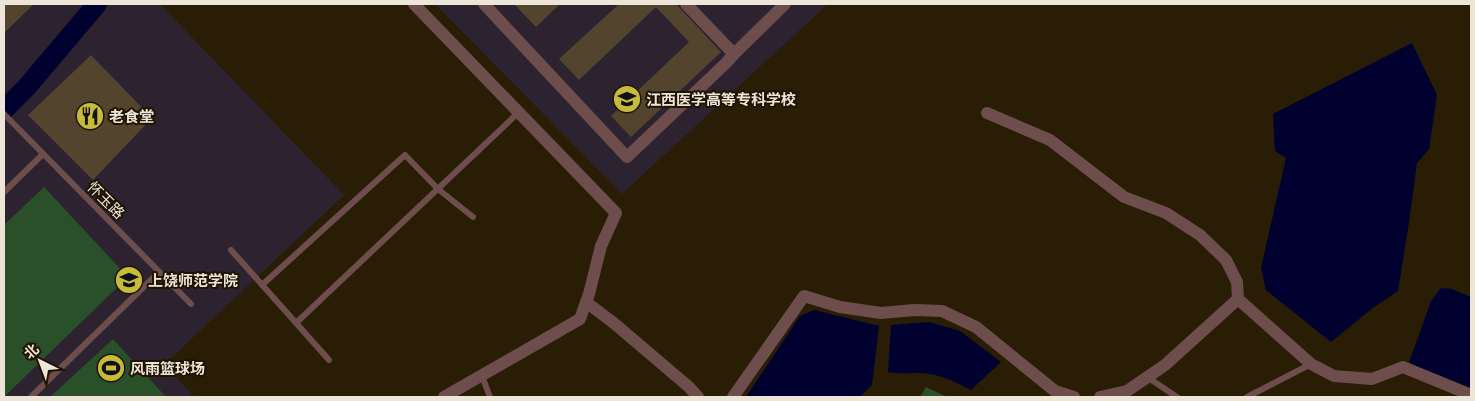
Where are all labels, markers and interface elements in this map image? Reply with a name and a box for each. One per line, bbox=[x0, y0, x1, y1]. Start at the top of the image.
school or university icon: 江西医学高等专科学校 bbox=[612, 84, 642, 114]
place label: 江西医学高等专科学校 bbox=[646, 90, 796, 109]
restaurant icon: 老食堂 bbox=[75, 101, 105, 131]
place label: 老食堂 bbox=[109, 107, 154, 126]
street label: 怀玉路 bbox=[83, 177, 129, 223]
school or university icon: 上饶师范学院 bbox=[114, 265, 144, 295]
place label: 上饶师范学院 bbox=[148, 271, 238, 290]
north arrow bbox=[15, 336, 65, 386]
text: 北 bbox=[20, 340, 43, 363]
sports icon: 风雨篮球场 bbox=[96, 353, 126, 383]
place label: 风雨篮球场 bbox=[130, 359, 205, 378]

